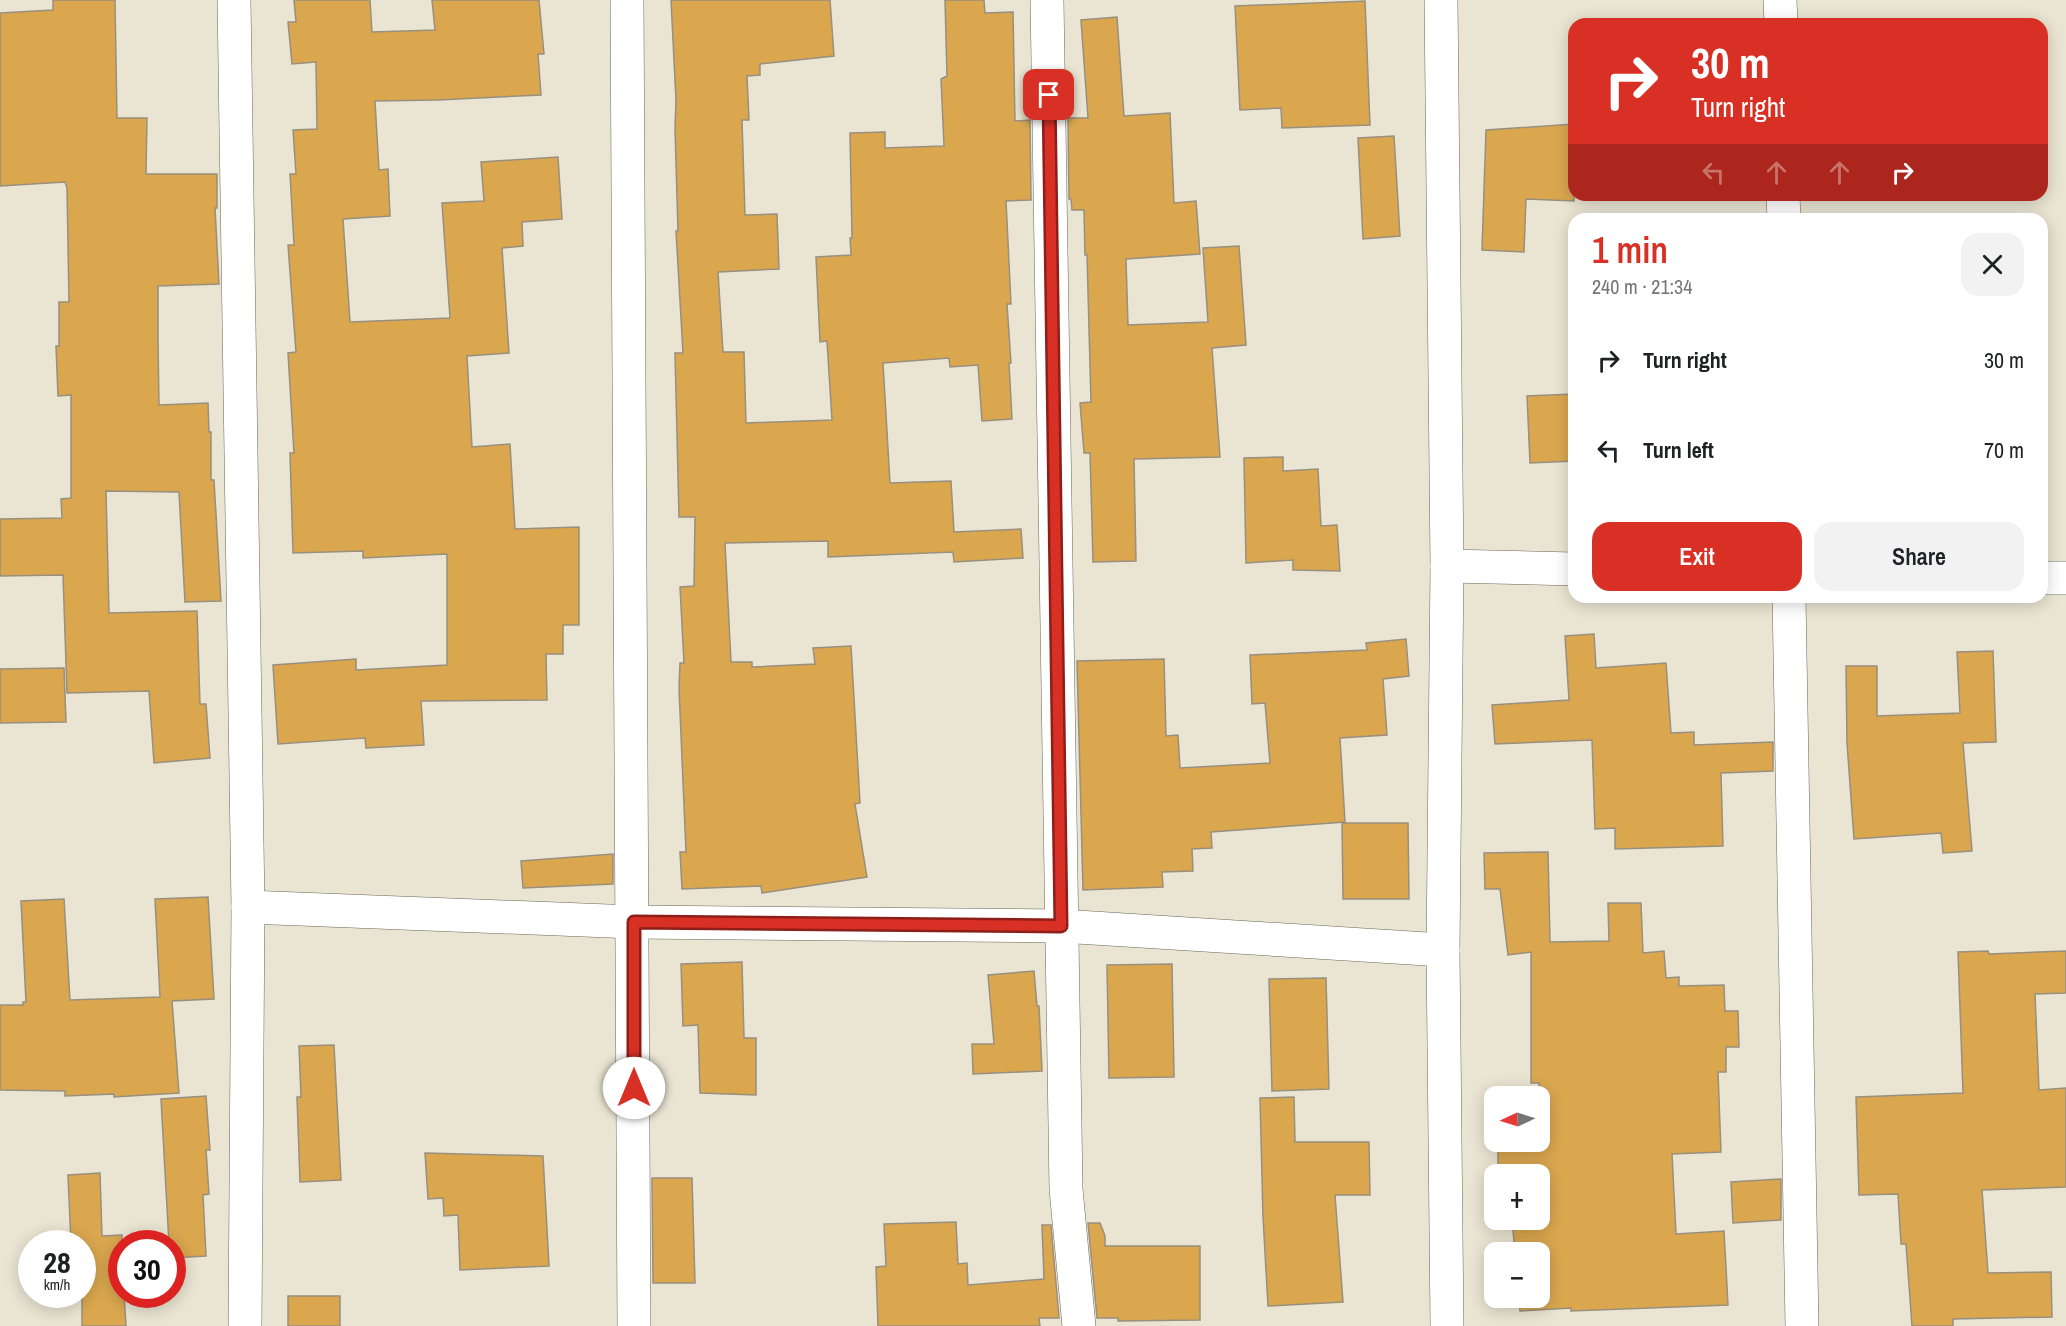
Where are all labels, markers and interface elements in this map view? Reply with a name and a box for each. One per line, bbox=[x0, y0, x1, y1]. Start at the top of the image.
text: 30 m bbox=[1691, 35, 1770, 91]
icon: right bbox=[1592, 42, 1670, 120]
pin bbox=[1023, 69, 1074, 120]
icon: arrive bbox=[1032, 78, 1065, 111]
text: Turn right bbox=[1691, 89, 1785, 125]
icon: left bbox=[1697, 156, 1730, 189]
icon: ahead bbox=[1760, 156, 1793, 189]
icon: ahead bbox=[1823, 156, 1856, 189]
icon: right bbox=[1886, 156, 1919, 189]
text: 1 min bbox=[1592, 226, 1668, 274]
button: close bbox=[1961, 233, 2024, 296]
text: 240 m · 21:34 bbox=[1592, 273, 1692, 300]
icon: right bbox=[1592, 344, 1625, 377]
text: Turn right bbox=[1643, 345, 1727, 375]
text: 30 m bbox=[1984, 345, 2024, 375]
icon: left bbox=[1592, 434, 1625, 467]
text: Turn left bbox=[1643, 435, 1714, 465]
text: 70 m bbox=[1984, 435, 2024, 465]
button: Exit bbox=[1592, 522, 1802, 591]
button: Share bbox=[1814, 522, 2024, 591]
position arrow bbox=[602, 1056, 666, 1120]
north arrow bbox=[1484, 1086, 1550, 1152]
map controls bbox=[1484, 1086, 1550, 1308]
button: + bbox=[1484, 1164, 1550, 1230]
speed limit sign: 30 bbox=[108, 1230, 186, 1308]
text: 28 bbox=[43, 1242, 71, 1282]
button: − bbox=[1484, 1242, 1550, 1308]
text: km/h bbox=[44, 1274, 70, 1295]

